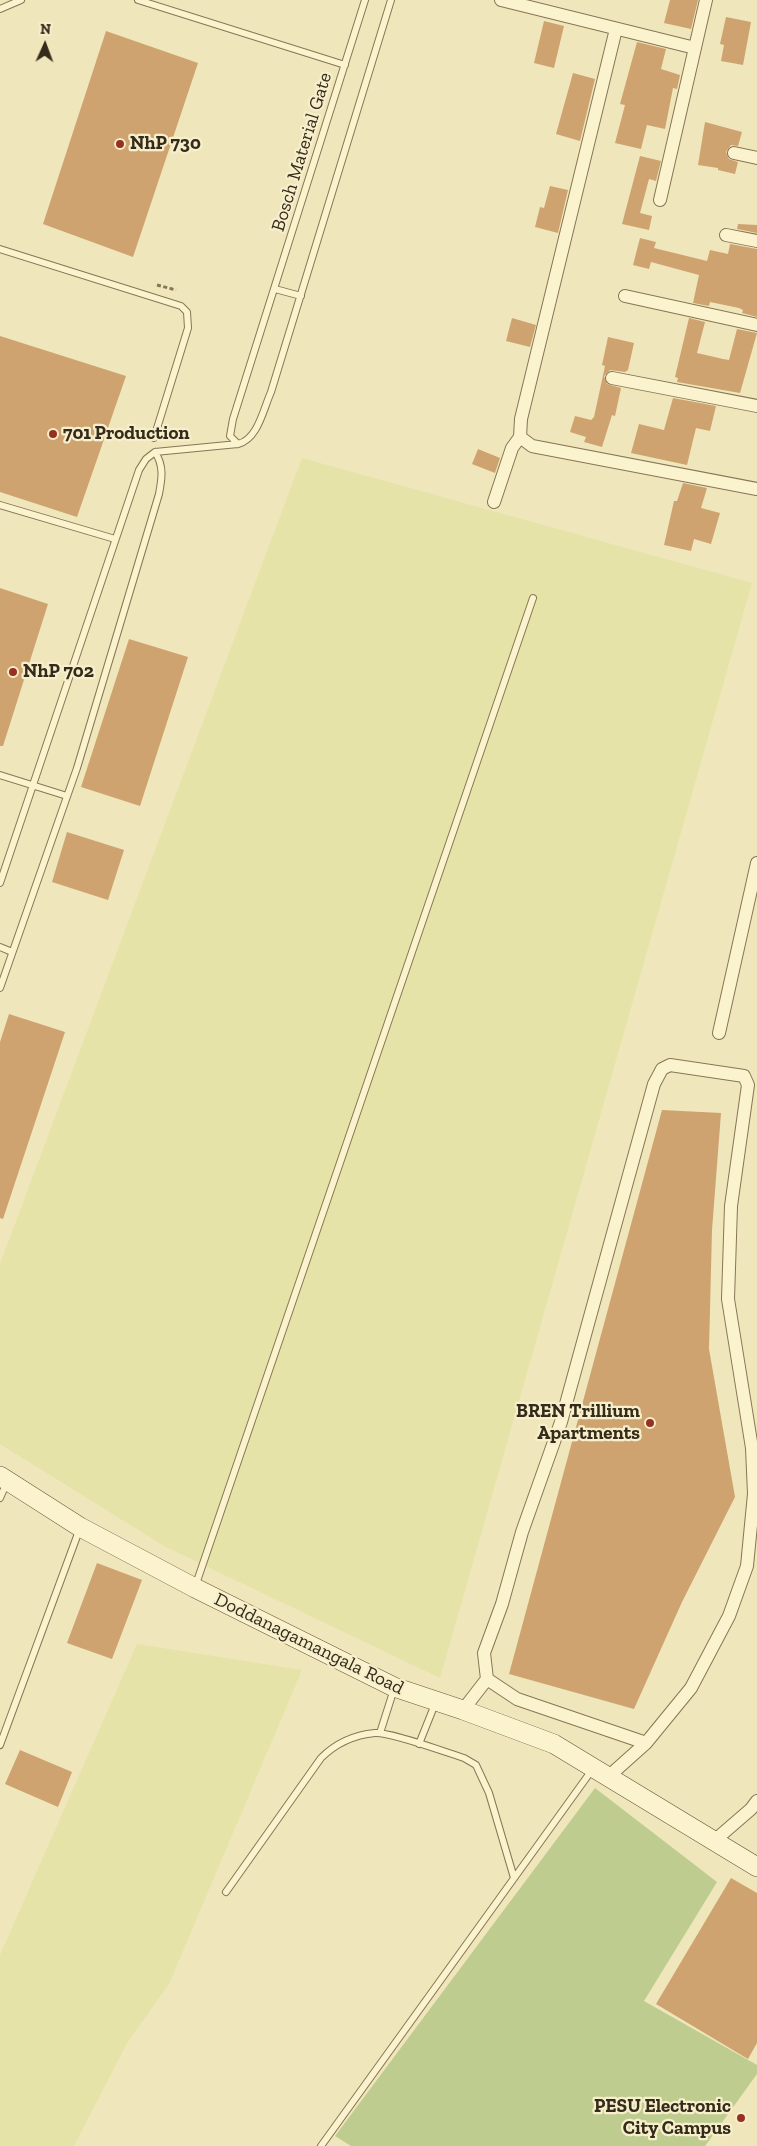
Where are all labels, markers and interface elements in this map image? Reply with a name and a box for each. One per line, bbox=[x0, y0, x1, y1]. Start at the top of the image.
north arrow bbox=[20, 20, 70, 70]
text: N bbox=[40, 21, 51, 38]
street label: Bosch Material Gate bbox=[267, 70, 337, 234]
place label: NhP 730 bbox=[130, 133, 201, 155]
marker: NhP 730 bbox=[114, 138, 126, 150]
place label: 701 Production bbox=[63, 423, 190, 445]
marker: 701 Production bbox=[47, 428, 59, 440]
place label: NhP 702 bbox=[23, 661, 94, 683]
marker: NhP 702 bbox=[7, 666, 19, 678]
place label: BREN Trillium Apartments bbox=[516, 1401, 640, 1445]
marker: BREN Trillium Apartments bbox=[644, 1417, 656, 1429]
street label: Doddanagamangala Road bbox=[210, 1588, 408, 1700]
place label: PESU Electronic City Campus bbox=[594, 2096, 731, 2140]
marker: PESU Electronic City Campus bbox=[735, 2112, 747, 2124]

